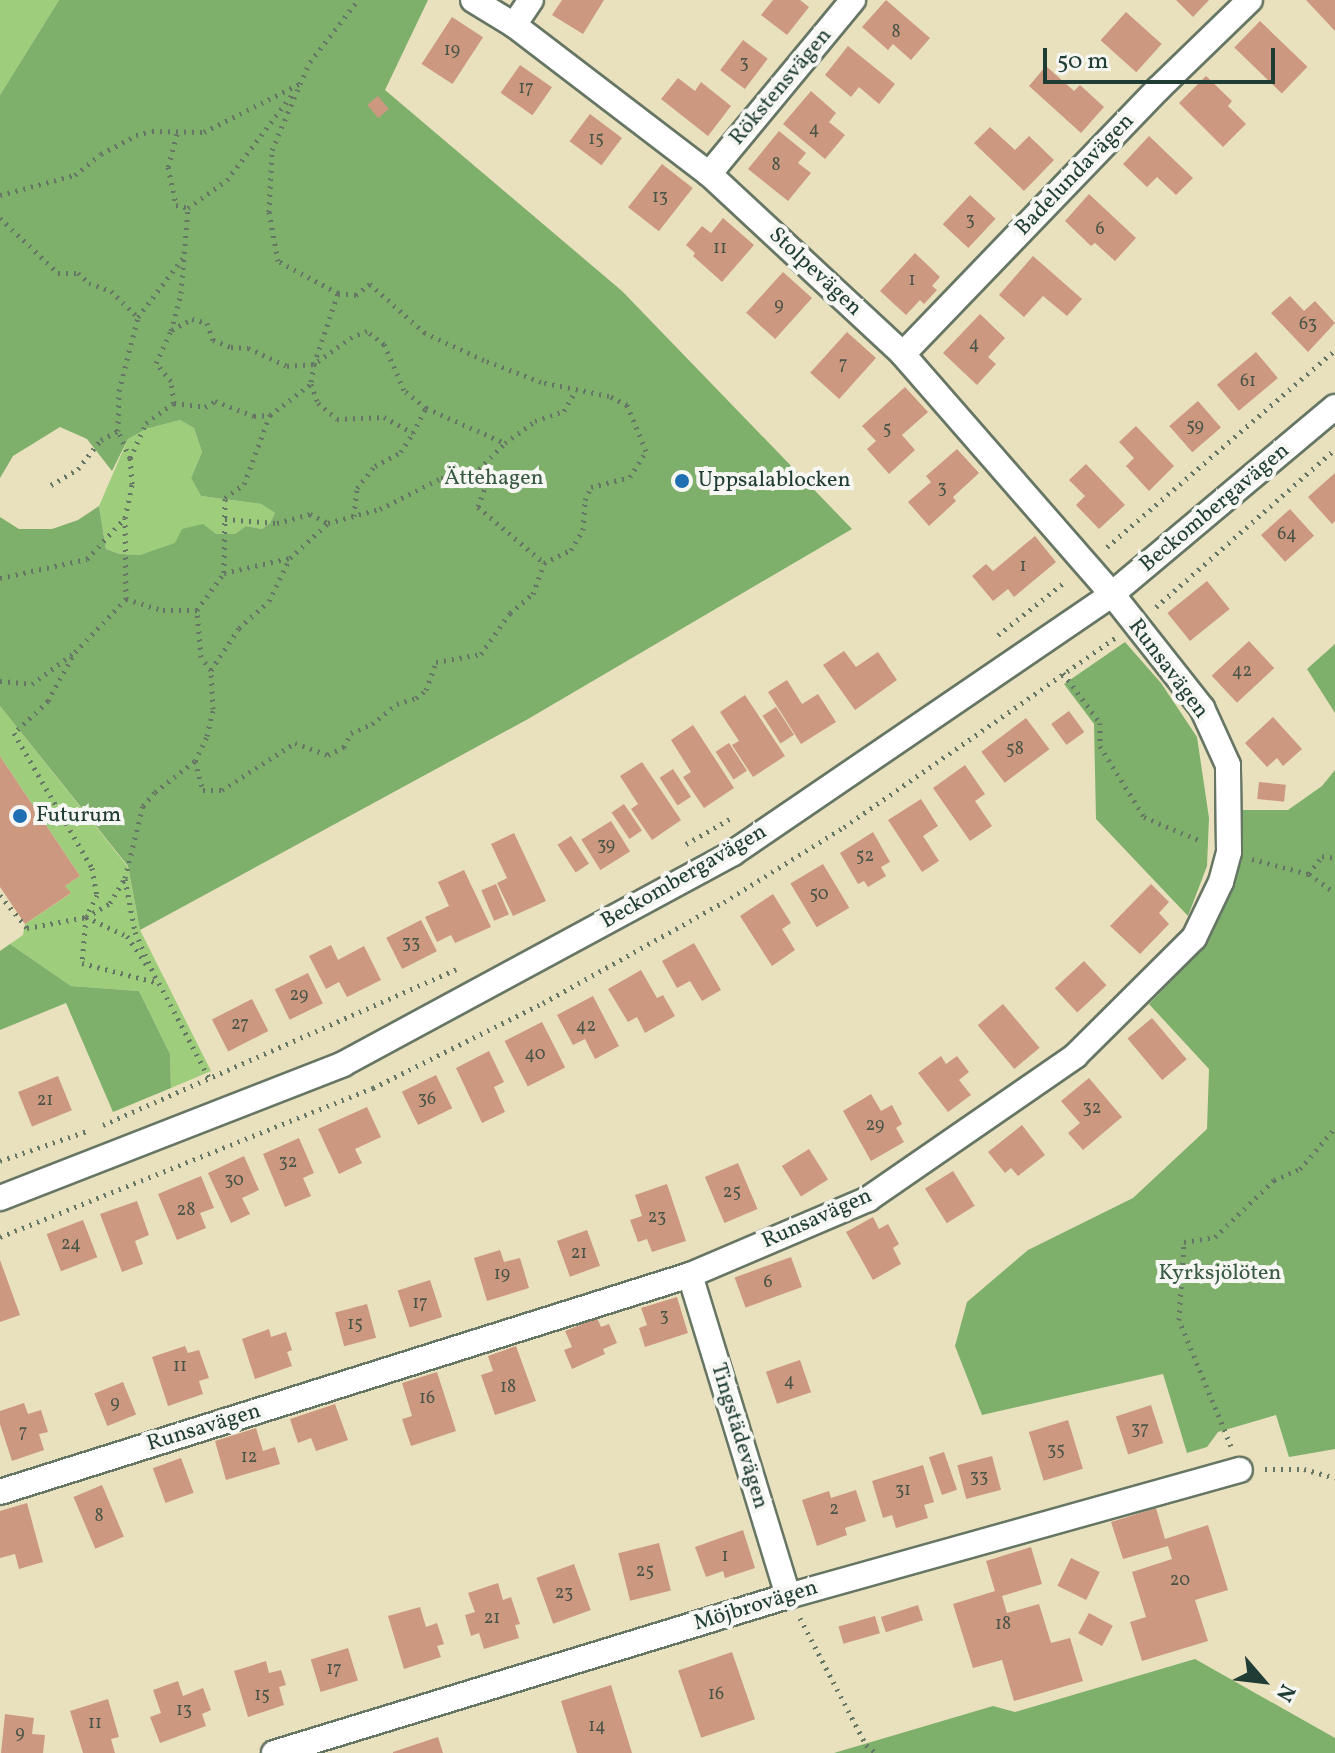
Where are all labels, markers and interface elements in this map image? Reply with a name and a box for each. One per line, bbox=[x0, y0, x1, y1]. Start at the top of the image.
house number: 8 bbox=[891, 22, 901, 44]
street label: Rökstensvägen bbox=[724, 23, 838, 151]
scale bar bbox=[1047, 32, 1279, 82]
house number: 19 bbox=[444, 40, 460, 62]
text: 50 m bbox=[1057, 45, 1109, 79]
house number: 3 bbox=[739, 53, 749, 75]
house number: 17 bbox=[518, 78, 534, 100]
street label: Badelundavägen bbox=[1010, 108, 1140, 242]
house number: 4 bbox=[809, 119, 819, 141]
house number: 15 bbox=[588, 129, 604, 151]
house number: 8 bbox=[771, 155, 781, 177]
house number: 13 bbox=[652, 187, 668, 209]
house number: 3 bbox=[965, 210, 975, 232]
house number: 6 bbox=[1095, 219, 1105, 241]
street label: Stolpevägen bbox=[763, 222, 867, 322]
house number: 11 bbox=[713, 238, 727, 260]
house number: 1 bbox=[909, 270, 915, 292]
house number: 9 bbox=[774, 295, 784, 317]
house number: 63 bbox=[1299, 314, 1317, 336]
house number: 4 bbox=[969, 334, 979, 356]
house number: 7 bbox=[839, 354, 847, 376]
house number: 61 bbox=[1240, 371, 1256, 393]
house number: 59 bbox=[1186, 416, 1204, 438]
house number: 5 bbox=[883, 419, 891, 441]
street label: Beckombergavägen bbox=[1135, 438, 1295, 578]
park label: Ättehagen bbox=[444, 466, 544, 492]
place label: Uppsalablocken bbox=[698, 468, 851, 494]
marker: Uppsalablocken bbox=[673, 472, 691, 490]
house number: 3 bbox=[937, 478, 947, 500]
house number: 64 bbox=[1277, 524, 1297, 546]
house number: 1 bbox=[1020, 556, 1026, 578]
street label: Runsavägen bbox=[1122, 614, 1214, 724]
house number: 42 bbox=[1232, 661, 1252, 683]
house number: 58 bbox=[1006, 739, 1024, 761]
place label: Futurum bbox=[36, 803, 121, 829]
marker: Futurum bbox=[11, 807, 29, 825]
street label: Beckombergavägen bbox=[596, 819, 772, 935]
house number: 39 bbox=[597, 835, 615, 857]
house number: 52 bbox=[856, 846, 874, 868]
house number: 50 bbox=[809, 884, 829, 906]
house number: 33 bbox=[402, 933, 420, 955]
house number: 29 bbox=[290, 985, 308, 1007]
house number: 27 bbox=[231, 1014, 249, 1036]
house number: 42 bbox=[576, 1016, 596, 1038]
house number: 40 bbox=[524, 1044, 546, 1066]
house number: 36 bbox=[418, 1089, 436, 1111]
house number: 21 bbox=[37, 1090, 53, 1112]
house number: 32 bbox=[1083, 1098, 1101, 1120]
house number: 29 bbox=[866, 1115, 884, 1137]
house number: 32 bbox=[279, 1152, 297, 1174]
house number: 30 bbox=[224, 1170, 244, 1192]
house number: 25 bbox=[723, 1182, 741, 1204]
street label: Runsavägen bbox=[758, 1183, 876, 1255]
house number: 28 bbox=[177, 1200, 195, 1222]
house number: 23 bbox=[648, 1207, 666, 1229]
house number: 24 bbox=[61, 1234, 81, 1256]
house number: 21 bbox=[571, 1243, 587, 1265]
park label: Kyrksjölöten bbox=[1159, 1261, 1281, 1287]
house number: 19 bbox=[494, 1264, 510, 1286]
house number: 6 bbox=[763, 1272, 773, 1294]
house number: 17 bbox=[412, 1293, 428, 1315]
house number: 3 bbox=[659, 1306, 669, 1328]
house number: 15 bbox=[347, 1314, 363, 1336]
house number: 11 bbox=[173, 1356, 187, 1378]
street label: Tingstädevägen bbox=[704, 1360, 774, 1512]
house number: 4 bbox=[784, 1371, 794, 1393]
house number: 18 bbox=[500, 1377, 516, 1399]
house number: 16 bbox=[419, 1388, 435, 1410]
house number: 9 bbox=[110, 1393, 120, 1415]
street label: Runsavägen bbox=[144, 1398, 264, 1458]
house number: 37 bbox=[1131, 1419, 1149, 1441]
house number: 7 bbox=[19, 1422, 27, 1444]
house number: 35 bbox=[1047, 1440, 1065, 1462]
house number: 12 bbox=[241, 1447, 257, 1469]
house number: 33 bbox=[970, 1467, 988, 1489]
house number: 31 bbox=[895, 1480, 911, 1502]
house number: 2 bbox=[829, 1499, 839, 1521]
house number: 8 bbox=[94, 1506, 104, 1528]
house number: 1 bbox=[722, 1546, 728, 1568]
house number: 25 bbox=[636, 1561, 654, 1583]
house number: 20 bbox=[1170, 1570, 1190, 1592]
street label: Möjbrovägen bbox=[691, 1575, 821, 1637]
house number: 23 bbox=[555, 1583, 573, 1605]
house number: 21 bbox=[484, 1608, 500, 1630]
house number: 18 bbox=[995, 1614, 1011, 1636]
north arrow bbox=[1223, 1641, 1303, 1721]
house number: 17 bbox=[326, 1659, 342, 1681]
text: N bbox=[1267, 1678, 1302, 1707]
house number: 16 bbox=[708, 1684, 724, 1706]
house number: 15 bbox=[254, 1685, 270, 1707]
house number: 13 bbox=[176, 1700, 192, 1722]
house number: 11 bbox=[88, 1713, 102, 1735]
house number: 14 bbox=[588, 1716, 606, 1738]
house number: 9 bbox=[15, 1723, 25, 1745]

